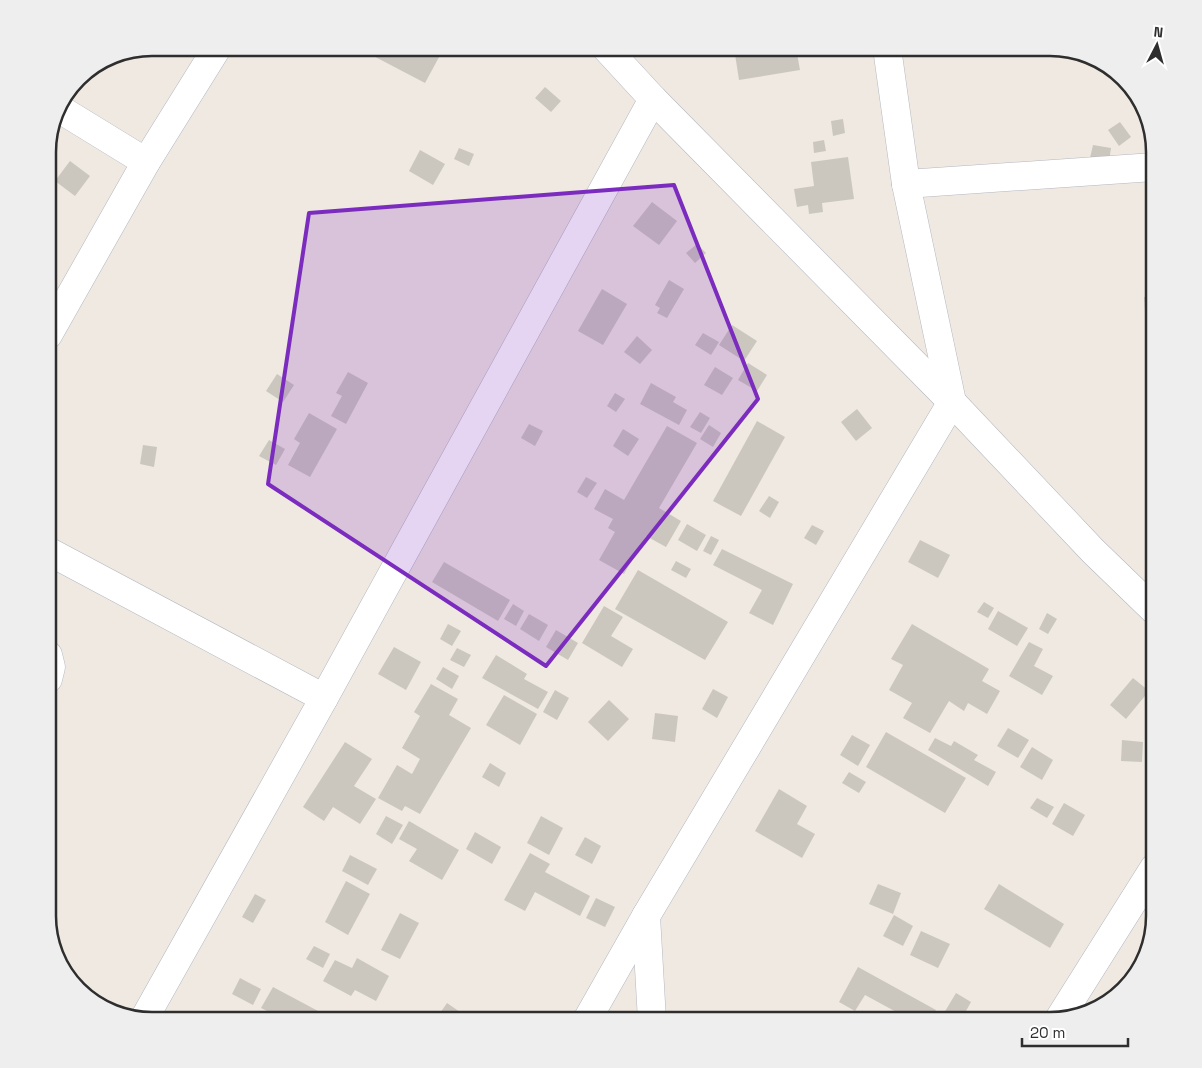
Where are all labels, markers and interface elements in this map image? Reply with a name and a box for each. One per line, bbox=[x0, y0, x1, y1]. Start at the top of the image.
north arrow bbox=[1132, 20, 1182, 70]
text: N bbox=[1153, 23, 1164, 42]
scale bar bbox=[1022, 1016, 1128, 1048]
text: 20 m bbox=[1030, 1023, 1065, 1042]

